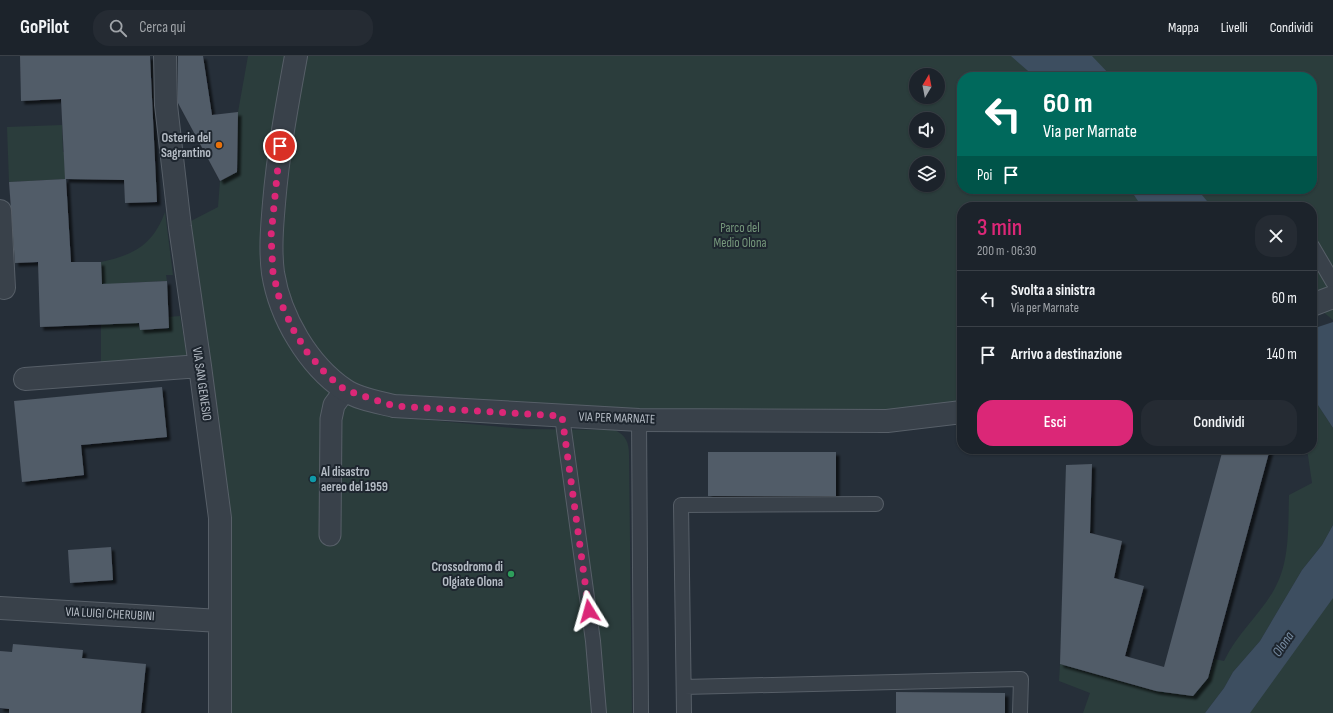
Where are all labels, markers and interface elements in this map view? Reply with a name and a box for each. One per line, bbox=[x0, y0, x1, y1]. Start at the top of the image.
search box bbox=[93, 10, 373, 46]
text: GoPilot bbox=[20, 16, 69, 39]
icon: search bbox=[107, 17, 129, 39]
text: Cerca qui bbox=[139, 18, 186, 37]
text: Mappa bbox=[1168, 19, 1199, 36]
text: Livelli bbox=[1221, 19, 1248, 36]
text: Condividi bbox=[1270, 19, 1313, 36]
north arrow bbox=[909, 68, 945, 104]
map controls bbox=[909, 68, 945, 192]
text: 60 m bbox=[1043, 87, 1092, 120]
icon: left bbox=[977, 88, 1029, 140]
button: sound bbox=[909, 112, 945, 148]
text: Via per Marnate bbox=[1043, 121, 1137, 142]
pin bbox=[263, 129, 297, 163]
place label: Osteria del Sagrantino bbox=[161, 130, 211, 161]
icon: arrive bbox=[269, 135, 291, 157]
marker: Osteria del Sagrantino bbox=[214, 140, 224, 150]
button: layers bbox=[909, 156, 945, 192]
icon: arrive bbox=[1000, 164, 1022, 186]
text: Poi bbox=[977, 166, 992, 185]
text: 3 min bbox=[977, 213, 1022, 242]
button: close bbox=[1255, 215, 1297, 257]
park label: Parco del Medio Olona bbox=[713, 220, 767, 251]
text: 200 m · 06:30 bbox=[977, 243, 1036, 259]
text: Svolta a sinistra bbox=[1011, 281, 1095, 300]
icon: left bbox=[977, 288, 999, 310]
text: 60 m bbox=[1272, 289, 1297, 308]
text: Via per Marnate bbox=[1011, 300, 1079, 316]
icon: arrive bbox=[977, 344, 999, 366]
text: Arrivo a destinazione bbox=[1011, 345, 1122, 364]
text: 140 m bbox=[1267, 345, 1297, 364]
street label: VIA SAN GENESIO bbox=[189, 346, 215, 422]
button: Esci bbox=[977, 400, 1133, 446]
button: Condividi bbox=[1141, 400, 1297, 446]
street label: VIA PER MARNATE bbox=[578, 409, 656, 427]
place label: Al disastro aereo del 1959 bbox=[320, 464, 388, 495]
marker: Al disastro aereo del 1959 bbox=[308, 474, 318, 484]
place label: Crossodromo di Olgiate Olona bbox=[431, 559, 503, 590]
marker: Crossodromo di Olgiate Olona bbox=[506, 569, 516, 579]
position arrow bbox=[568, 590, 610, 632]
street label: VIA LUIGI CHERUBINI bbox=[65, 604, 155, 624]
water label: Olona bbox=[1269, 628, 1298, 660]

